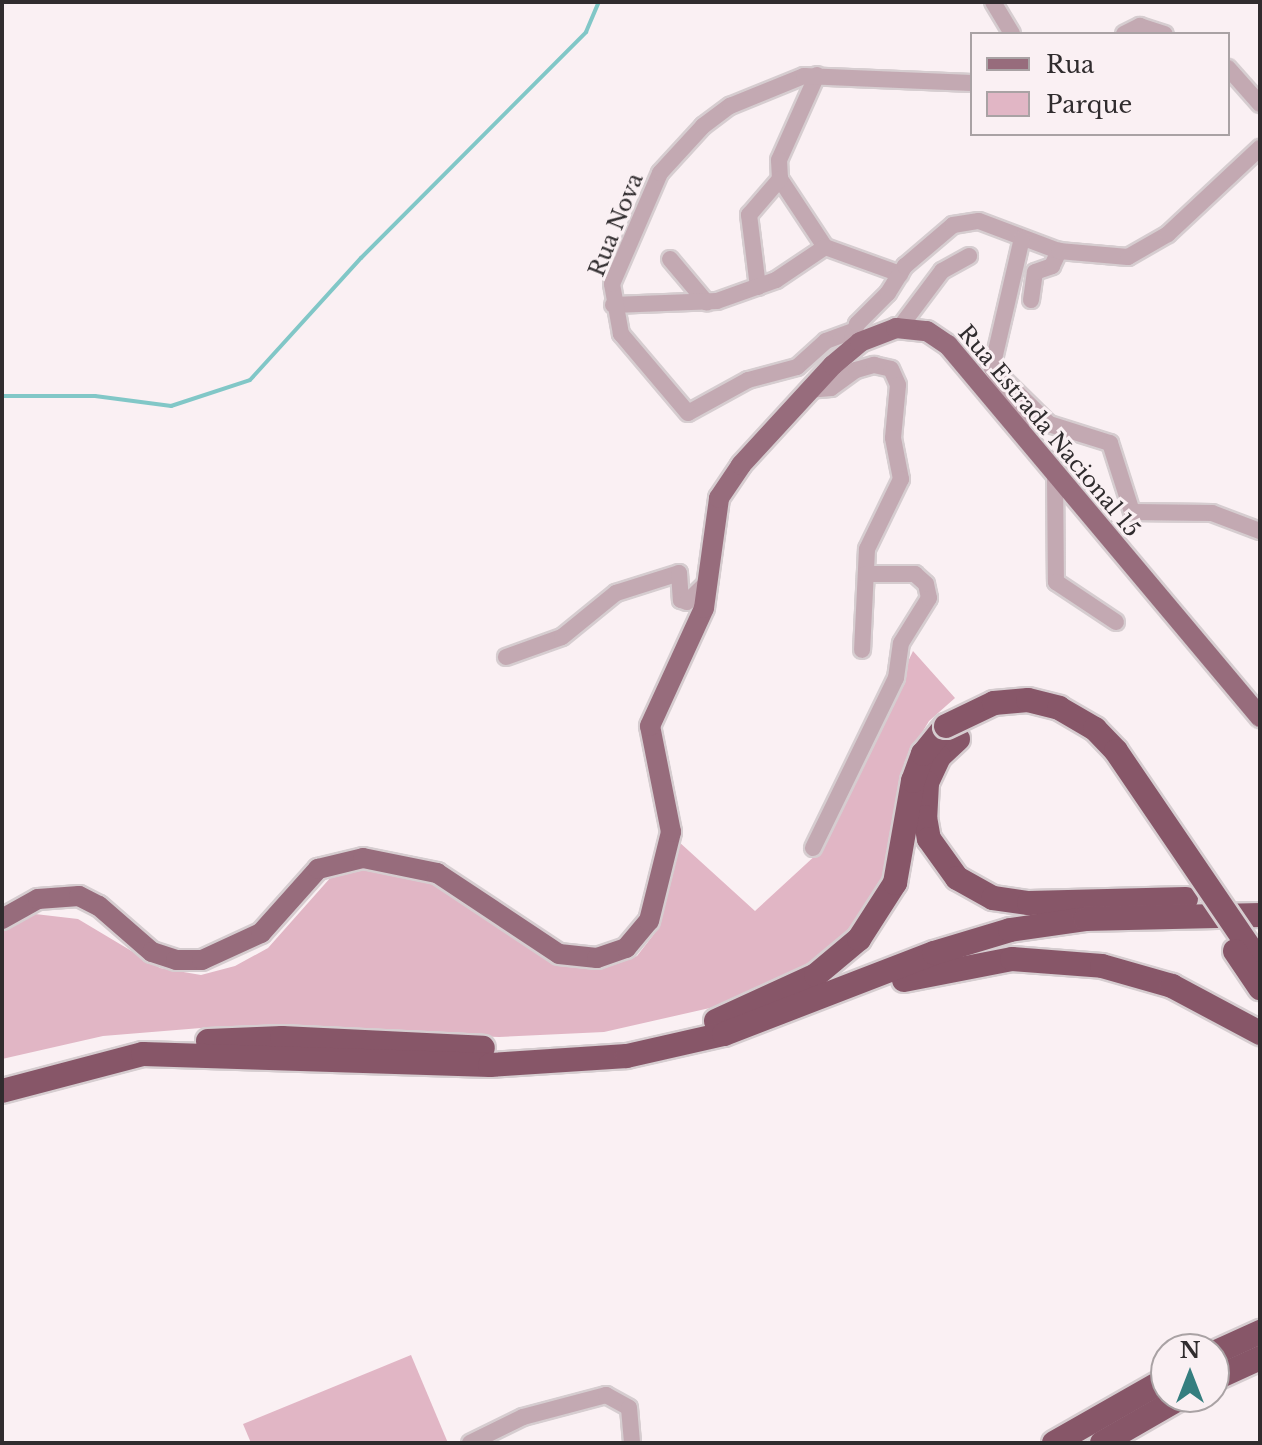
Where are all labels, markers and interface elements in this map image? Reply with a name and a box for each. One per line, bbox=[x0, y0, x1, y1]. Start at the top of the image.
legend bbox=[970, 32, 1230, 136]
text: Rua bbox=[1046, 50, 1094, 79]
text: Parque bbox=[1046, 90, 1132, 119]
street label: Rua Nova bbox=[583, 169, 649, 281]
street label: Rua Estrada Nacional 15 bbox=[952, 320, 1146, 542]
north arrow bbox=[1150, 1333, 1230, 1413]
text: N bbox=[1180, 1337, 1200, 1364]

